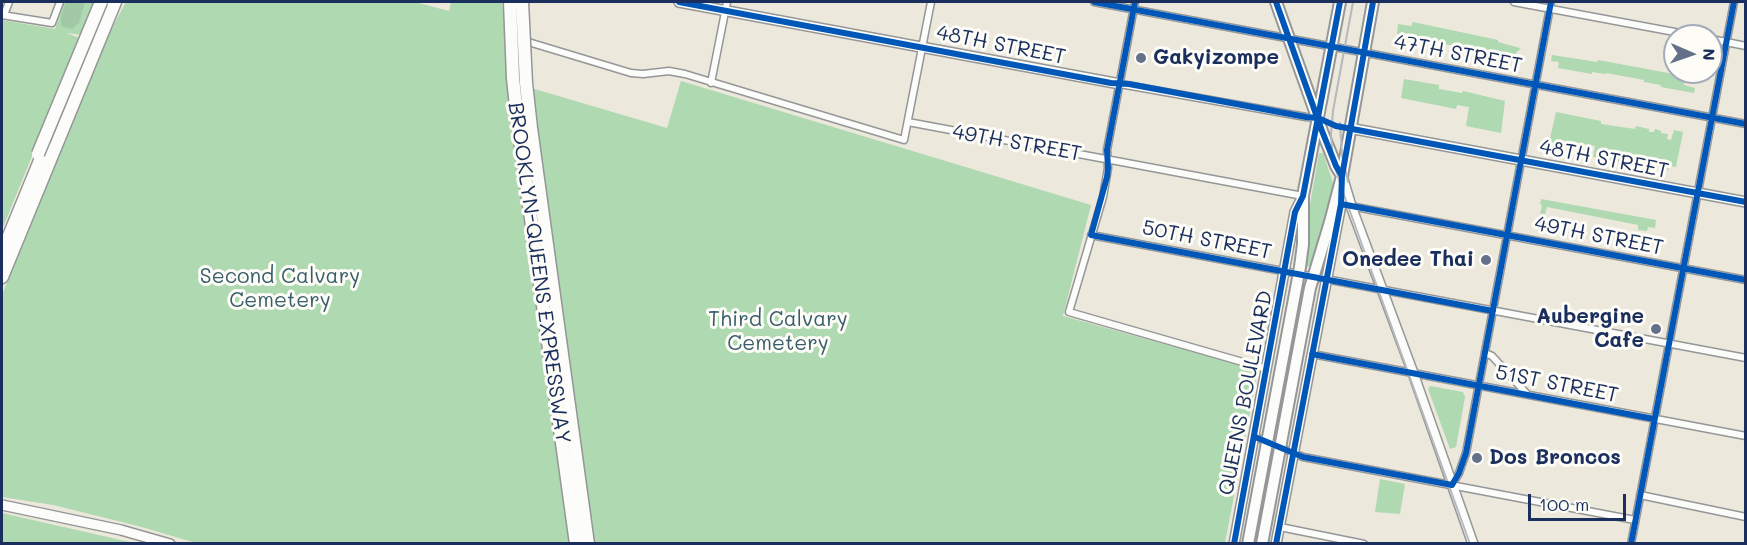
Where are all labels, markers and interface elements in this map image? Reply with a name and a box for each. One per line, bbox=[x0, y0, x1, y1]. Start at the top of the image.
street label: 48TH STREET bbox=[934, 20, 1068, 70]
north arrow bbox=[1663, 24, 1723, 84]
street label: 47TH STREET bbox=[1392, 29, 1524, 79]
place label: Gakyizompe bbox=[1153, 45, 1279, 71]
text: N bbox=[1699, 48, 1720, 61]
marker: Gakyizompe bbox=[1134, 51, 1148, 65]
street label: BROOKLYN-QUEENS EXPRESSWAY bbox=[503, 100, 575, 446]
street label: 49TH STREET bbox=[950, 119, 1084, 167]
street label: 48TH STREET bbox=[1537, 134, 1671, 184]
street label: 49TH STREET bbox=[1532, 211, 1666, 261]
street label: 50TH STREET bbox=[1140, 215, 1274, 265]
place label: Onedee Thai bbox=[1342, 247, 1474, 273]
marker: Onedee Thai bbox=[1479, 253, 1493, 267]
park label: Second Calvary Cemetery bbox=[200, 264, 360, 314]
street label: QUEENS BOULEVARD bbox=[1214, 288, 1278, 498]
place label: Aubergine Cafe bbox=[1536, 304, 1644, 354]
park label: Third Calvary Cemetery bbox=[708, 307, 848, 357]
marker: Aubergine Cafe bbox=[1649, 322, 1663, 336]
street label: 51ST STREET bbox=[1493, 360, 1621, 408]
place label: Dos Broncos bbox=[1489, 445, 1621, 471]
marker: Dos Broncos bbox=[1470, 451, 1484, 465]
scale bar bbox=[1531, 482, 1628, 520]
text: 100 m bbox=[1539, 492, 1589, 516]

